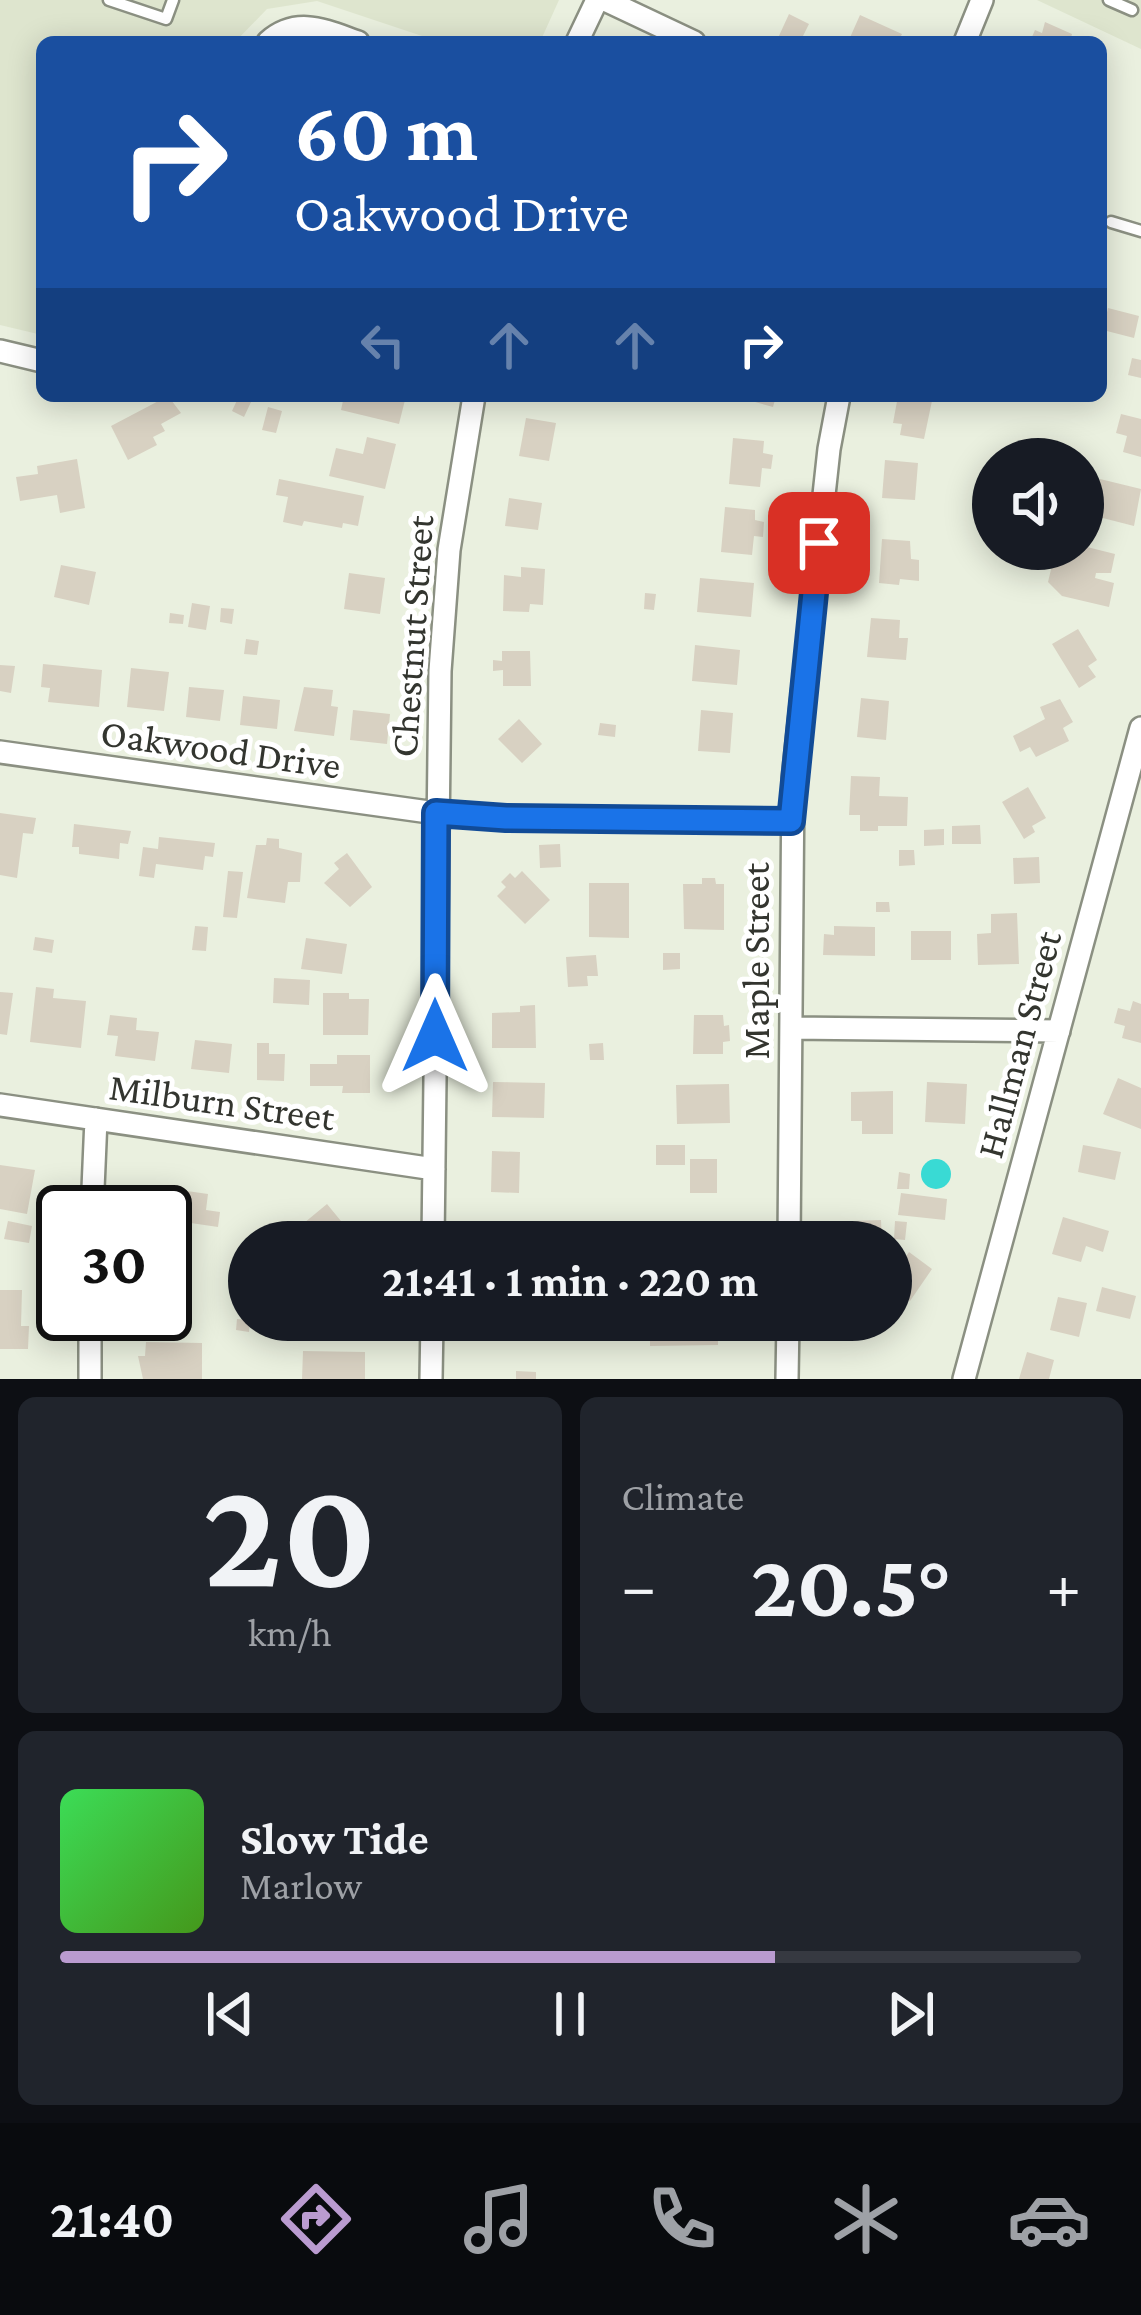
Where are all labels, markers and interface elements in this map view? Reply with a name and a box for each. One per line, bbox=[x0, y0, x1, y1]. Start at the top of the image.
icon: right bbox=[96, 84, 252, 240]
text: 60 m bbox=[294, 85, 478, 178]
text: Oakwood Drive bbox=[294, 183, 629, 243]
icon: left bbox=[350, 312, 416, 378]
icon: ahead bbox=[476, 312, 542, 378]
icon: ahead bbox=[602, 312, 668, 378]
icon: right bbox=[728, 312, 794, 378]
map controls bbox=[972, 438, 1104, 570]
button: sound bbox=[972, 438, 1104, 570]
pin bbox=[768, 492, 870, 594]
icon: arrive bbox=[786, 510, 852, 576]
street label: Chestnut Street bbox=[382, 512, 441, 759]
street label: Oakwood Drive bbox=[98, 710, 344, 787]
street label: Maple Street bbox=[734, 861, 778, 1059]
street label: Hallman Street bbox=[968, 925, 1070, 1162]
position arrow bbox=[372, 973, 498, 1099]
street label: Milburn Street bbox=[107, 1064, 338, 1139]
speed limit sign: 30 bbox=[36, 1185, 192, 1341]
text: 21:41 · 1 min · 220 m bbox=[382, 1256, 758, 1306]
text: 20 bbox=[203, 1446, 377, 1620]
text: Climate bbox=[622, 1475, 744, 1518]
text: 20.5° bbox=[751, 1535, 952, 1635]
text: − bbox=[622, 1549, 656, 1622]
text: + bbox=[1046, 1549, 1081, 1622]
text: km/h bbox=[248, 1611, 332, 1654]
text: Slow Tide bbox=[240, 1814, 429, 1864]
text: Marlow bbox=[240, 1864, 362, 1907]
icon: previous bbox=[197, 1981, 263, 2047]
icon: pause bbox=[537, 1981, 603, 2047]
icon: next bbox=[878, 1981, 944, 2047]
icon: directions bbox=[274, 2177, 358, 2261]
icon: music bbox=[457, 2177, 541, 2261]
icon: phone bbox=[640, 2177, 724, 2261]
icon: climate bbox=[824, 2177, 908, 2261]
icon: car bbox=[1007, 2177, 1091, 2261]
text: 21:40 bbox=[50, 2189, 174, 2249]

